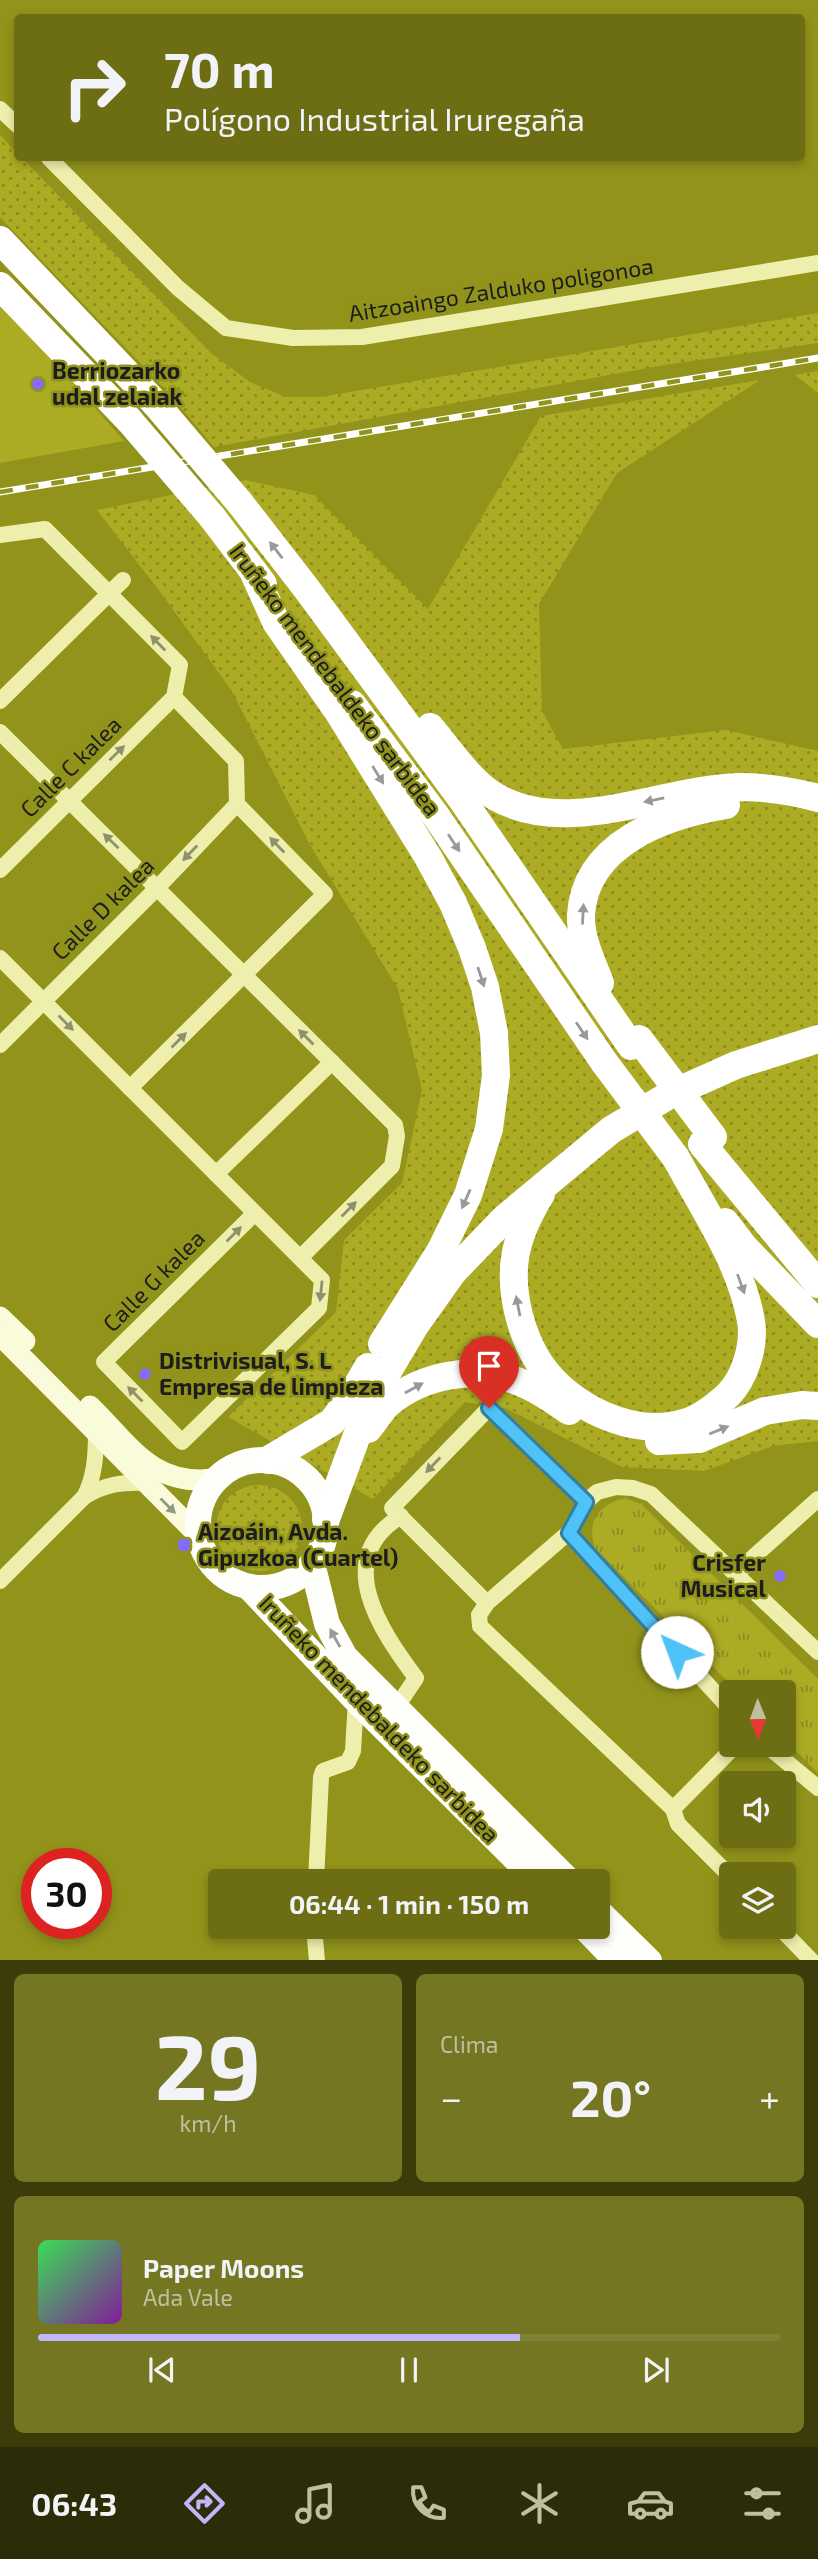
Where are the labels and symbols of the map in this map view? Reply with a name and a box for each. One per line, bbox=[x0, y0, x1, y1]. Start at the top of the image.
street label: Aitzoaingo Zalduko poligonoa bbox=[346, 251, 655, 327]
place label: Berriozarko udal zelaiak bbox=[52, 356, 183, 410]
marker: Berriozarko udal zelaiak bbox=[30, 376, 46, 392]
street label: Iruñeko mendebaldeko sarbidea bbox=[224, 538, 447, 821]
one-way arrow bbox=[269, 541, 284, 559]
one-way arrow bbox=[151, 635, 167, 652]
street label: Calle C kalea bbox=[14, 710, 127, 823]
one-way arrow bbox=[109, 744, 126, 761]
one-way arrow bbox=[371, 766, 384, 785]
one-way arrow bbox=[643, 795, 665, 806]
one-way arrow bbox=[102, 833, 119, 850]
one-way arrow bbox=[448, 833, 461, 852]
one-way arrow bbox=[269, 837, 286, 853]
one-way arrow bbox=[182, 845, 199, 862]
street label: Calle D kalea bbox=[45, 851, 159, 965]
one-way arrow bbox=[578, 903, 589, 925]
one-way arrow bbox=[477, 967, 487, 988]
one-way arrow bbox=[57, 1015, 74, 1032]
one-way arrow bbox=[575, 1022, 589, 1040]
one-way arrow bbox=[298, 1029, 315, 1045]
one-way arrow bbox=[170, 1031, 187, 1048]
one-way arrow bbox=[460, 1188, 471, 1209]
one-way arrow bbox=[341, 1201, 357, 1218]
street label: Calle G kalea bbox=[97, 1224, 210, 1337]
one-way arrow bbox=[226, 1225, 243, 1242]
one-way arrow bbox=[736, 1274, 747, 1295]
one-way arrow bbox=[315, 1280, 326, 1302]
one-way arrow bbox=[512, 1295, 523, 1317]
pin bbox=[459, 1336, 519, 1408]
place label: Distrivisual, S. L Empresa de limpieza bbox=[159, 1346, 383, 1400]
marker: Distrivisual, S. L Empresa de limpieza bbox=[137, 1366, 153, 1382]
one-way arrow bbox=[404, 1383, 424, 1394]
one-way arrow bbox=[126, 1385, 143, 1402]
one-way arrow bbox=[709, 1425, 730, 1436]
one-way arrow bbox=[426, 1456, 442, 1473]
one-way arrow bbox=[159, 1498, 176, 1514]
place label: Aizoáin, Avda. Gipuzkoa (Cuartel) bbox=[198, 1517, 398, 1571]
marker: Aizoáin, Avda. Gipuzkoa (Cuartel) bbox=[176, 1537, 192, 1553]
place label: Crisfer Musical bbox=[680, 1548, 766, 1602]
marker: Crisfer Musical bbox=[772, 1568, 788, 1584]
street label: Iruñeko mendebaldeko sarbidea bbox=[254, 1589, 506, 1848]
position arrow bbox=[640, 1615, 714, 1689]
one-way arrow bbox=[329, 1629, 341, 1648]
north arrow bbox=[719, 1680, 796, 1757]
speed limit sign: 30 bbox=[21, 1848, 112, 1939]

